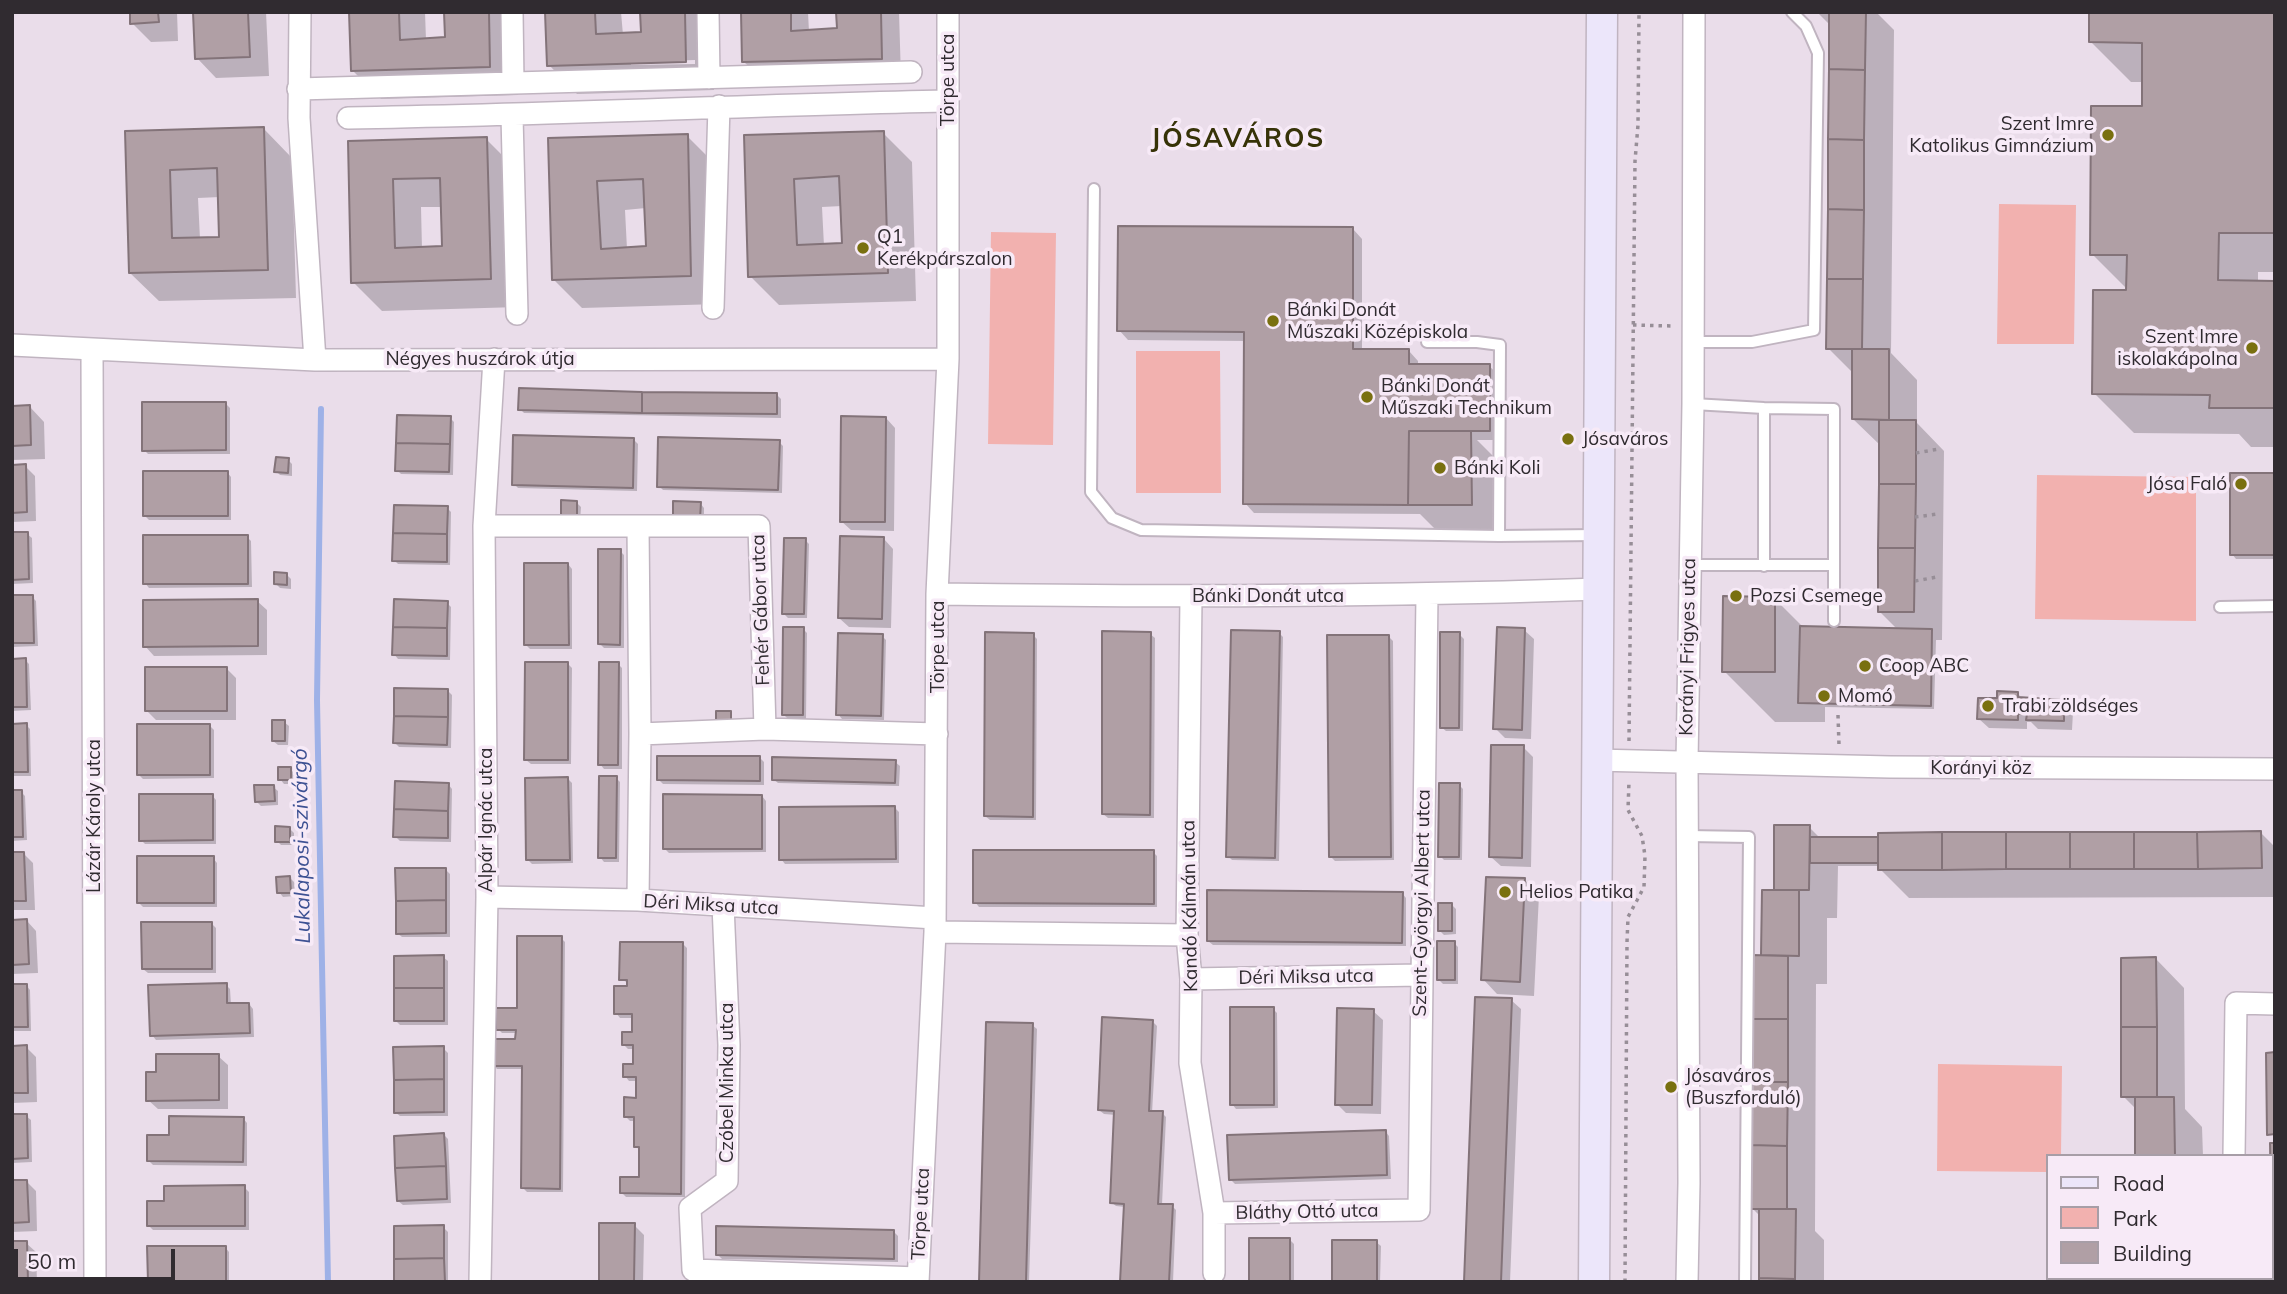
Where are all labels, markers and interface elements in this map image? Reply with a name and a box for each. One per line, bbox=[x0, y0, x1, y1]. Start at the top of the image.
street label: Törpe utca bbox=[937, 34, 959, 126]
place label: Szent Imre Katolikus Gimnázium bbox=[1909, 113, 2094, 157]
district label: JÓSAVÁROS bbox=[1152, 123, 1324, 155]
marker: Szent Imre Katolikus Gimnázium bbox=[2100, 127, 2116, 143]
place label: Q1 Kerékpárszalon bbox=[877, 226, 1013, 270]
marker: Q1 Kerékpárszalon bbox=[855, 240, 871, 256]
place label: Bánki Donát Műszaki Középiskola bbox=[1287, 299, 1468, 343]
marker: Bánki Donát Műszaki Középiskola bbox=[1265, 313, 1281, 329]
place label: Szent Imre iskolakápolna bbox=[2117, 326, 2238, 370]
marker: Szent Imre iskolakápolna bbox=[2244, 340, 2260, 356]
street label: Négyes huszárok útja bbox=[385, 348, 575, 370]
place label: Bánki Donát Műszaki Technikum bbox=[1381, 375, 1552, 419]
marker: Bánki Donát Műszaki Technikum bbox=[1359, 389, 1375, 405]
place label: Jósaváros bbox=[1582, 428, 1668, 450]
marker: Jósaváros bbox=[1560, 431, 1576, 447]
place label: Bánki Koli bbox=[1454, 457, 1540, 479]
marker: Bánki Koli bbox=[1432, 460, 1448, 476]
place label: Jósa Faló bbox=[2147, 473, 2227, 495]
marker: Jósa Faló bbox=[2233, 476, 2249, 492]
street label: Fehér Gábor utca bbox=[747, 534, 775, 686]
street label: Korányi Frigyes utca bbox=[1675, 558, 1701, 736]
street label: Bánki Donát utca bbox=[1192, 585, 1344, 607]
place label: Pozsi Csemege bbox=[1750, 585, 1883, 607]
marker: Pozsi Csemege bbox=[1728, 588, 1744, 604]
street label: Törpe utca bbox=[927, 601, 949, 693]
place label: Coop ABC bbox=[1879, 655, 1969, 677]
marker: Coop ABC bbox=[1857, 658, 1873, 674]
place label: Momó bbox=[1838, 685, 1893, 707]
marker: Momó bbox=[1816, 688, 1832, 704]
place label: Trabi zöldséges bbox=[2002, 695, 2139, 717]
marker: Trabi zöldséges bbox=[1980, 698, 1996, 714]
street label: Lázár Károly utca bbox=[83, 739, 105, 893]
water label: Lukalaposi-szivárgó bbox=[288, 748, 316, 944]
street label: Alpár Ignác utca bbox=[475, 748, 497, 892]
street label: Korányi köz bbox=[1930, 757, 2032, 779]
street label: Szent-Györgyi Albert utca bbox=[1409, 789, 1435, 1017]
street label: Kandó Kálmán utca bbox=[1177, 820, 1203, 992]
place label: Helios Patika bbox=[1519, 881, 1634, 903]
marker: Helios Patika bbox=[1497, 884, 1513, 900]
street label: Déri Miksa utca bbox=[643, 890, 779, 920]
street label: Déri Miksa utca bbox=[1238, 964, 1374, 990]
street label: Czóbel Minka utca bbox=[716, 1003, 738, 1163]
place label: Jósaváros (Buszforduló) bbox=[1685, 1065, 1801, 1109]
marker: Jósaváros (Buszforduló) bbox=[1663, 1079, 1679, 1095]
legend bbox=[2046, 1154, 2273, 1280]
street label: Törpe utca bbox=[907, 1167, 935, 1261]
text: Road bbox=[2113, 1170, 2164, 1196]
street label: Bláthy Ottó utca bbox=[1235, 1199, 1379, 1225]
text: Park bbox=[2113, 1205, 2157, 1231]
scale bar bbox=[18, 1234, 178, 1278]
text: Building bbox=[2113, 1240, 2192, 1266]
text: 50 m bbox=[27, 1248, 76, 1274]

